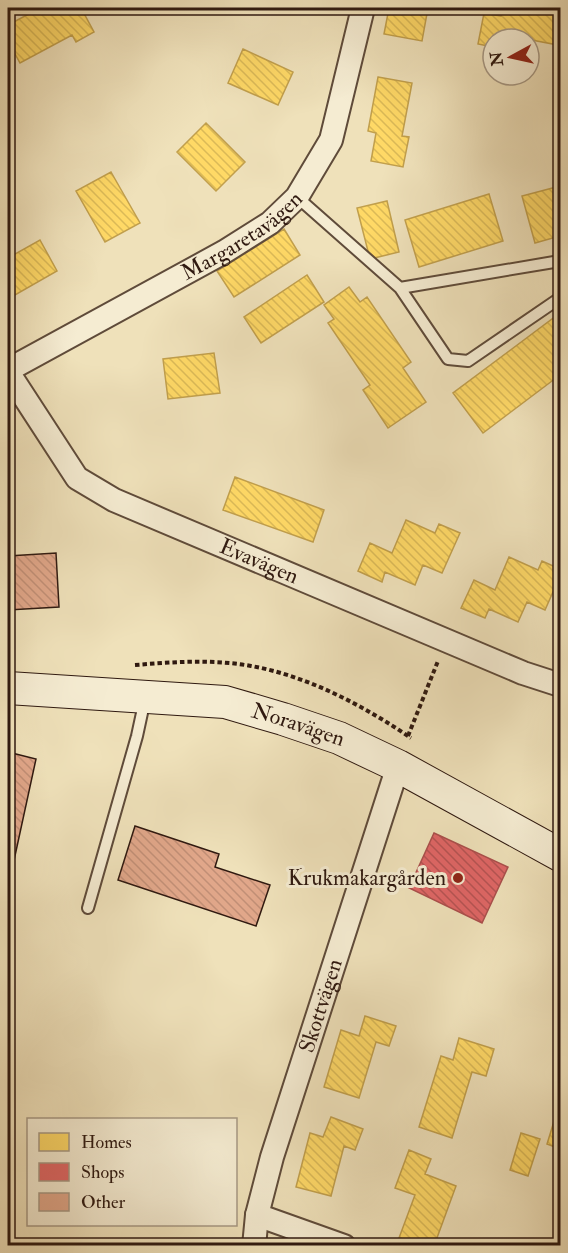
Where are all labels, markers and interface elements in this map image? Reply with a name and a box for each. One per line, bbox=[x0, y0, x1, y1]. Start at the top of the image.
north arrow bbox=[481, 27, 541, 87]
text: N bbox=[486, 50, 508, 68]
street label: Margaretavägen bbox=[176, 185, 309, 287]
street label: Evavägen bbox=[215, 532, 303, 590]
street label: Noravägen bbox=[248, 697, 348, 753]
place label: Krukmakargården bbox=[288, 864, 446, 892]
marker: Krukmakargården bbox=[451, 871, 465, 885]
street label: Skottvägen bbox=[293, 955, 349, 1056]
legend bbox=[27, 1118, 237, 1226]
text: Homes bbox=[81, 1131, 132, 1154]
text: Shops bbox=[81, 1161, 124, 1184]
text: Other bbox=[81, 1191, 125, 1214]

